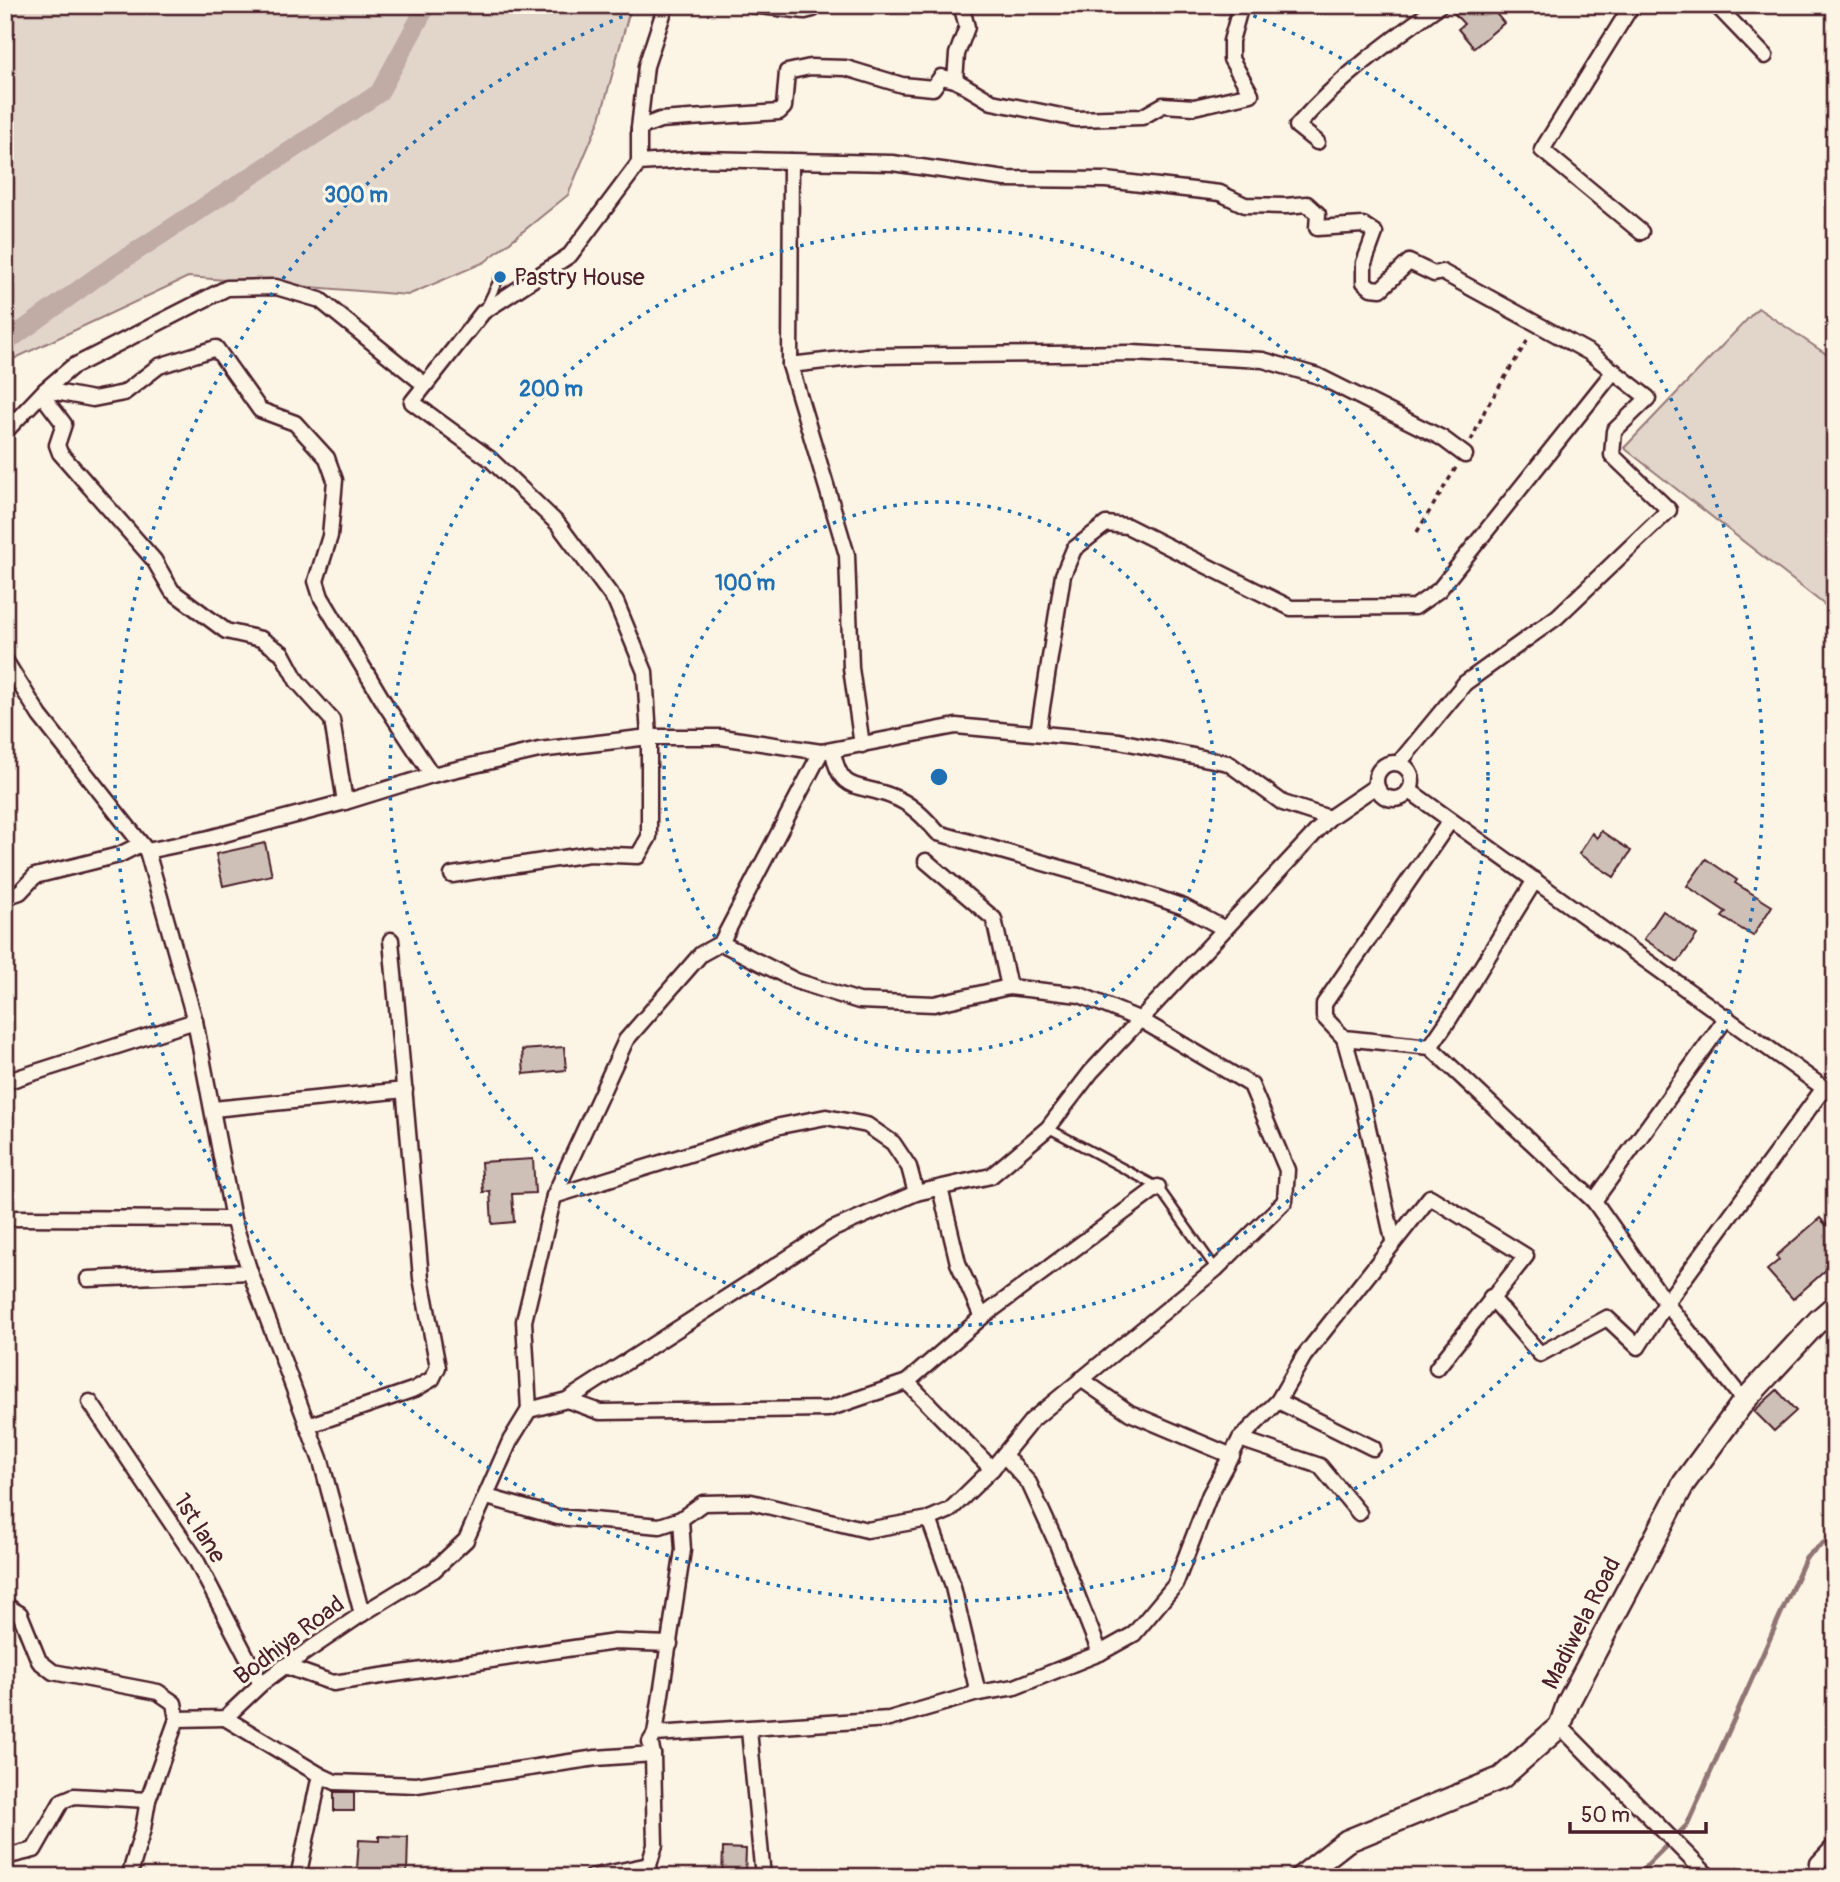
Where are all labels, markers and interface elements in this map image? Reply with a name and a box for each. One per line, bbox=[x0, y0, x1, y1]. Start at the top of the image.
text: 300 m bbox=[324, 182, 388, 209]
place label: Pastry House bbox=[514, 263, 645, 292]
marker: Pastry House bbox=[492, 269, 508, 285]
text: 200 m bbox=[519, 376, 583, 403]
text: 100 m bbox=[715, 570, 775, 597]
centre of rings bbox=[927, 765, 951, 789]
street label: 1st lane bbox=[167, 1488, 232, 1569]
street label: Madiwela Road bbox=[1536, 1552, 1627, 1694]
street label: Bodhiya Road bbox=[229, 1590, 350, 1691]
scale bar bbox=[1570, 1791, 1707, 1835]
text: 50 m bbox=[1581, 1802, 1630, 1829]

